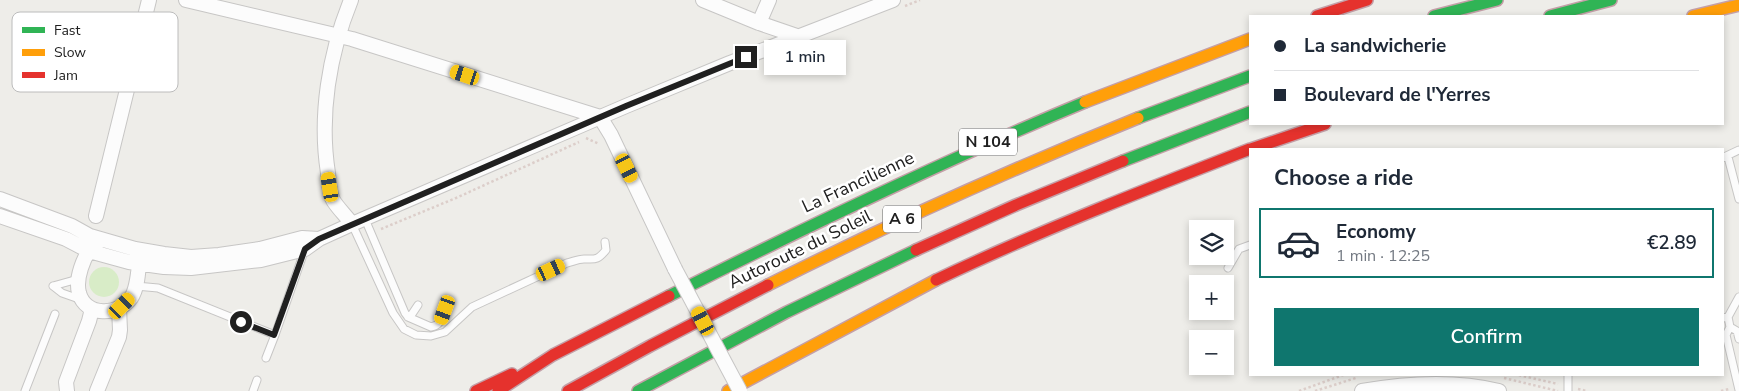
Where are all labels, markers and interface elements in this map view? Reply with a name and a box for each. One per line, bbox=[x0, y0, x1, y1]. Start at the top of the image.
legend bbox=[12, 12, 178, 92]
text: Fast bbox=[54, 21, 80, 40]
text: La sandwicherie bbox=[1304, 33, 1446, 59]
callout: 1 min bbox=[764, 40, 846, 74]
text: Slow bbox=[54, 43, 86, 62]
route end bbox=[735, 46, 757, 68]
text: 1 min bbox=[785, 46, 825, 68]
car bbox=[448, 63, 481, 87]
text: Jam bbox=[53, 66, 78, 85]
text: Boulevard de l'Yerres bbox=[1304, 82, 1491, 108]
road number: N 104 bbox=[959, 128, 1017, 156]
street label: La Francilienne bbox=[798, 145, 918, 219]
car bbox=[613, 151, 640, 185]
text: Choose a ride bbox=[1274, 163, 1413, 193]
car bbox=[320, 171, 339, 203]
street label: Autoroute du Soleil bbox=[724, 204, 876, 294]
road number: A 6 bbox=[883, 205, 921, 232]
text: Economy bbox=[1336, 219, 1416, 245]
map controls bbox=[1189, 220, 1234, 375]
button: layers bbox=[1189, 220, 1234, 265]
icon: car bbox=[1276, 221, 1321, 266]
text: €2.89 bbox=[1647, 230, 1697, 256]
text: 1 min · 12:25 bbox=[1336, 245, 1430, 267]
car bbox=[534, 257, 567, 283]
button: + bbox=[1189, 275, 1234, 320]
car bbox=[106, 290, 137, 322]
car bbox=[432, 293, 457, 327]
car bbox=[689, 304, 716, 338]
button: Confirm bbox=[1274, 308, 1699, 366]
route start bbox=[230, 311, 252, 333]
button: − bbox=[1189, 330, 1234, 375]

